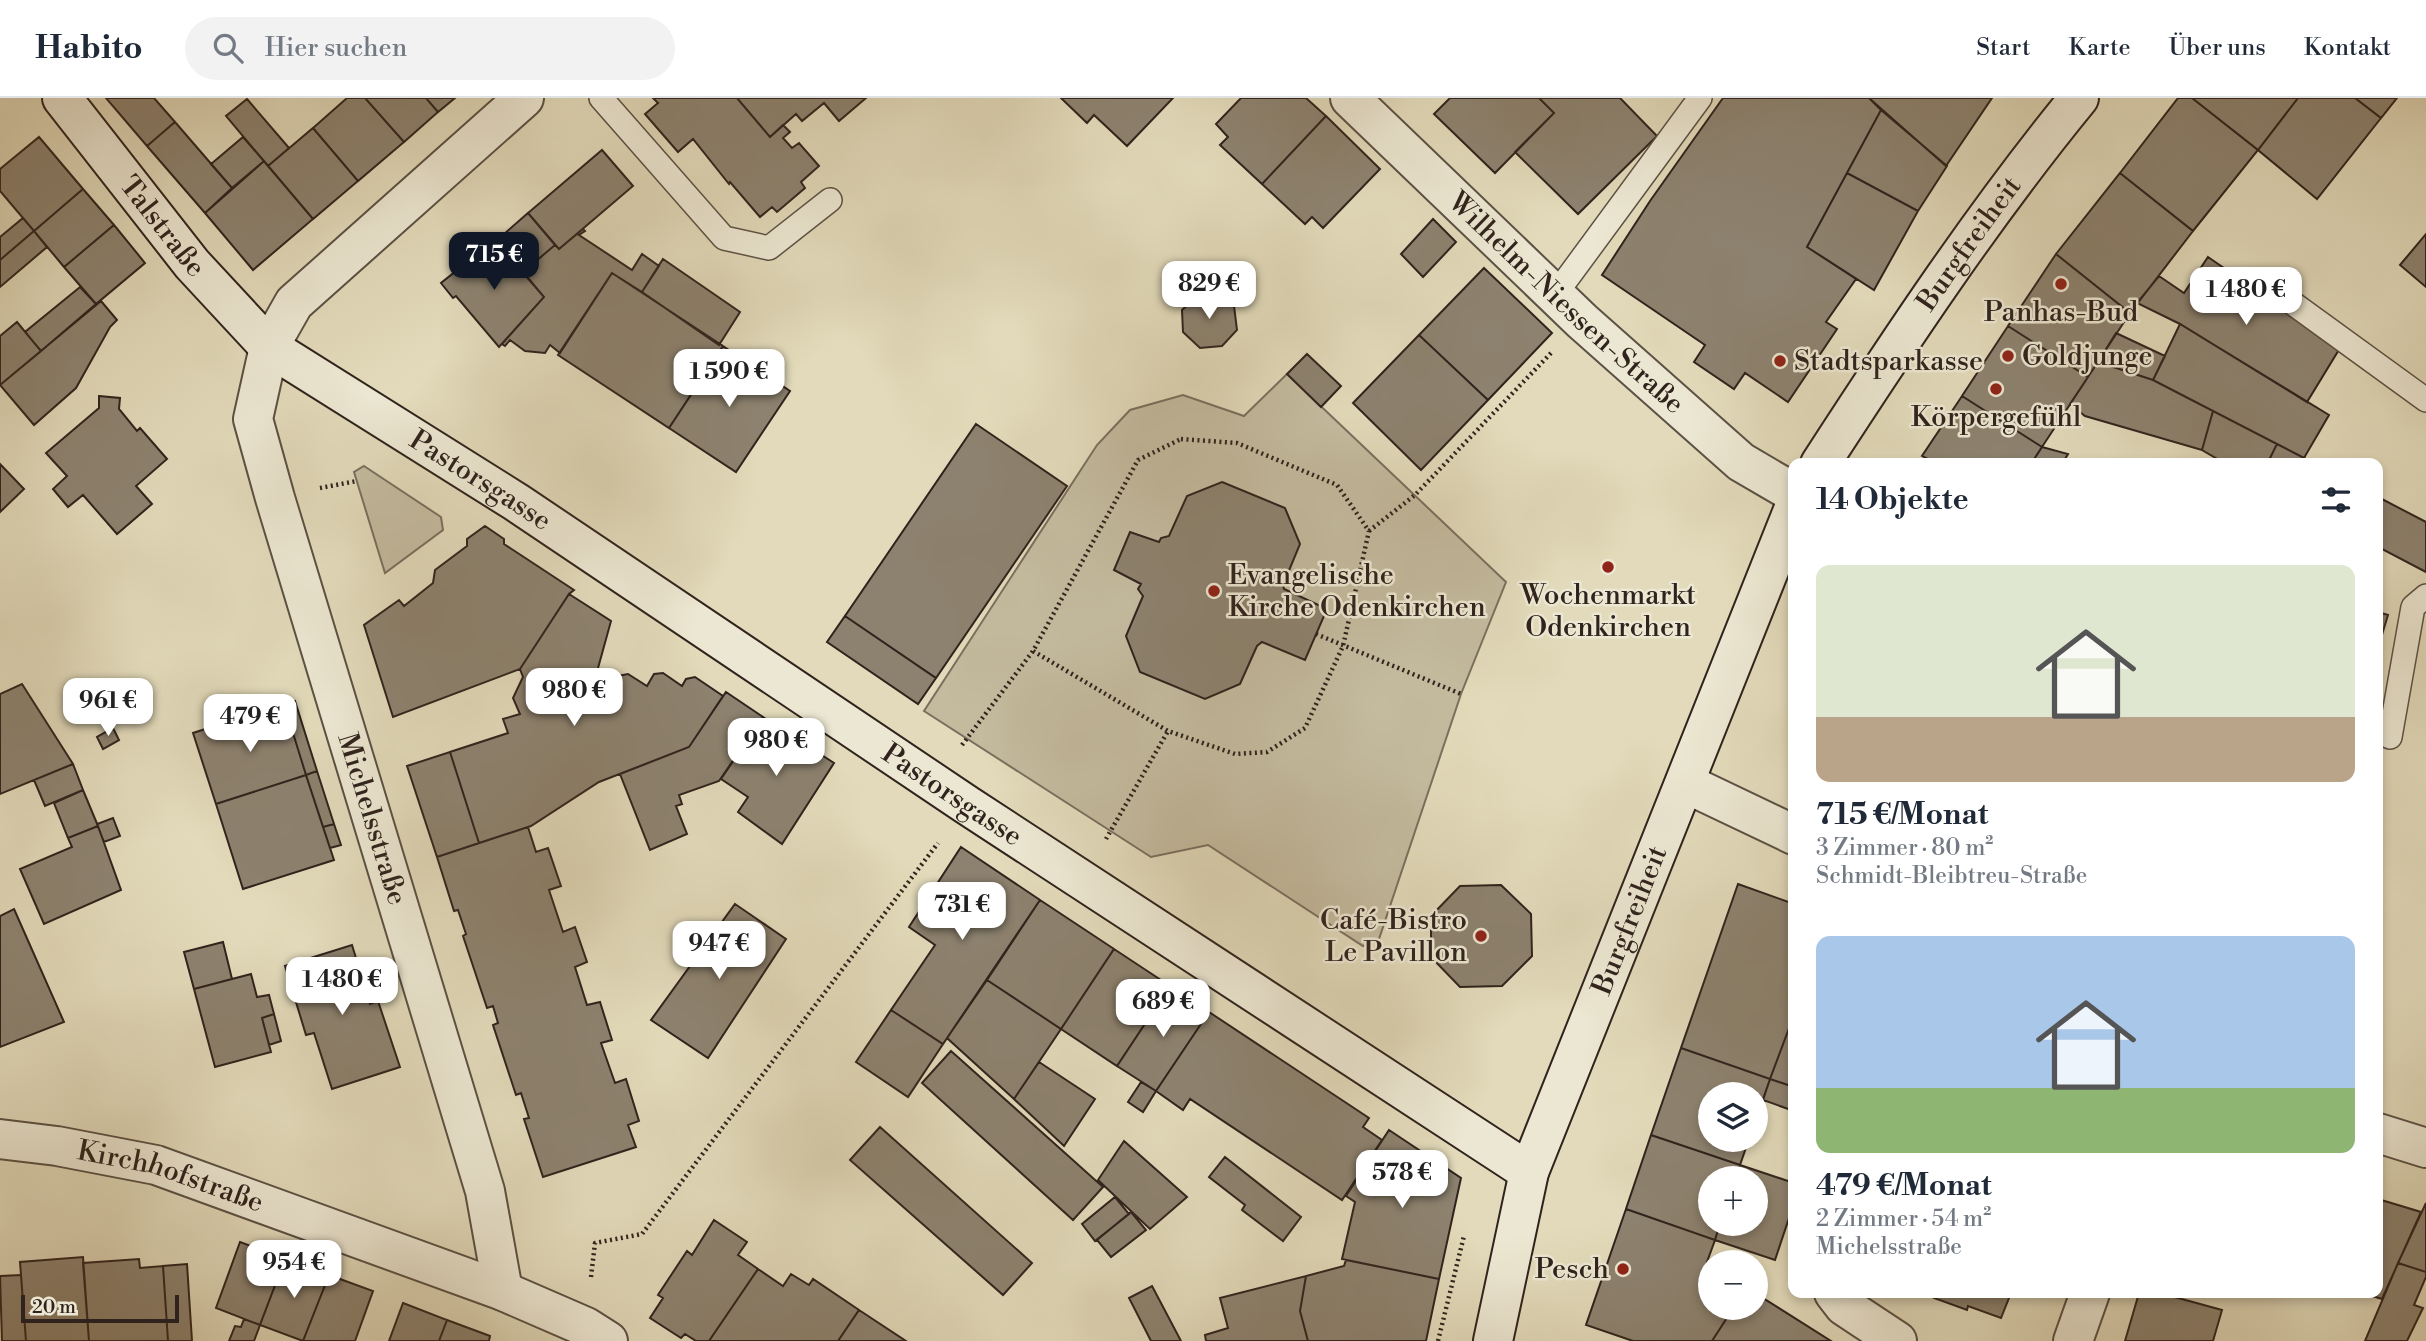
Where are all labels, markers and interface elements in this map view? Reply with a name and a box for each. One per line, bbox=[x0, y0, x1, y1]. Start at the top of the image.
search box bbox=[185, 17, 675, 80]
text: Habito bbox=[35, 28, 143, 69]
icon: search bbox=[209, 29, 247, 67]
text: Hier suchen bbox=[265, 32, 407, 64]
text: Start bbox=[1976, 33, 2030, 63]
text: Karte bbox=[2068, 33, 2131, 63]
text: Über uns bbox=[2169, 33, 2266, 63]
text: Kontakt bbox=[2304, 33, 2391, 63]
street label: Talstraße bbox=[112, 169, 213, 284]
street label: Burgfreiheit bbox=[1908, 169, 2029, 318]
street label: Wilhelm-Niessen-Straße bbox=[1440, 184, 1692, 421]
pin: 715 € bbox=[445, 232, 543, 292]
text: 715 € bbox=[465, 241, 523, 269]
pin: 829 € bbox=[1160, 262, 1258, 321]
pin: 1 480 € bbox=[2181, 268, 2311, 327]
text: 829 € bbox=[1178, 270, 1240, 298]
marker: Panhas-Bud bbox=[2053, 276, 2069, 292]
text: 1 480 € bbox=[2206, 276, 2286, 304]
place label: Panhas-Bud bbox=[1984, 295, 2138, 330]
place label: Goldjunge bbox=[2022, 339, 2153, 374]
place label: Stadtsparkasse bbox=[1794, 344, 1983, 379]
marker: Goldjunge bbox=[2000, 348, 2016, 364]
pin: 1 590 € bbox=[664, 350, 794, 409]
marker: Stadtsparkasse bbox=[1772, 353, 1788, 369]
text: 1 590 € bbox=[690, 358, 768, 386]
marker: Körpergefühl bbox=[1988, 381, 2004, 397]
place label: Körpergefühl bbox=[1911, 400, 2081, 435]
street label: Pastorsgasse bbox=[403, 422, 558, 538]
text: 14 Objekte bbox=[1816, 481, 1969, 519]
icon: filters bbox=[2317, 481, 2355, 519]
place label: Evangelische Kirche Odenkirchen bbox=[1228, 558, 1486, 625]
marker: Wochenmarkt Odenkirchen bbox=[1600, 559, 1616, 575]
place label: Wochenmarkt Odenkirchen bbox=[1519, 578, 1696, 645]
marker: Evangelische Kirche Odenkirchen bbox=[1206, 583, 1222, 599]
icon: home bbox=[2023, 611, 2149, 737]
pin: 980 € bbox=[525, 668, 623, 728]
text: 980 € bbox=[542, 677, 606, 705]
pin: 961 € bbox=[59, 678, 157, 738]
text: 961 € bbox=[79, 687, 137, 715]
pin: 479 € bbox=[201, 694, 299, 754]
text: 479 € bbox=[220, 703, 280, 731]
pin: 980 € bbox=[727, 718, 825, 778]
text: 980 € bbox=[744, 727, 808, 755]
street label: Michelsstraße bbox=[329, 729, 415, 909]
street label: Pastorsgasse bbox=[875, 735, 1029, 854]
text: 715 €/Monat bbox=[1816, 796, 1988, 834]
text: 3 Zimmer · 80 m² bbox=[1816, 834, 1993, 862]
street label: Burgfreiheit bbox=[1584, 841, 1675, 1000]
text: Schmidt-Bleibtreu-Straße bbox=[1816, 862, 2087, 890]
pin: 731 € bbox=[913, 882, 1011, 942]
text: 731 € bbox=[934, 891, 990, 919]
place label: Café-Bistro Le Pavillon bbox=[1320, 903, 1467, 970]
pin: 947 € bbox=[670, 922, 768, 981]
marker: Café-Bistro Le Pavillon bbox=[1473, 928, 1489, 944]
text: 947 € bbox=[689, 930, 749, 958]
pin: 1 480 € bbox=[277, 958, 407, 1017]
text: 1 480 € bbox=[302, 966, 382, 994]
pin: 689 € bbox=[1114, 979, 1212, 1039]
icon: home bbox=[2023, 982, 2149, 1108]
text: 689 € bbox=[1132, 988, 1194, 1016]
map controls bbox=[1698, 1082, 1768, 1320]
button: layers bbox=[1698, 1082, 1768, 1152]
street label: Kirchhofstraße bbox=[74, 1133, 268, 1220]
pin: 578 € bbox=[1353, 1150, 1451, 1210]
text: 578 € bbox=[1372, 1159, 1432, 1187]
button: + bbox=[1698, 1166, 1768, 1236]
text: 479 €/Monat bbox=[1816, 1167, 1992, 1205]
text: 2 Zimmer · 54 m² bbox=[1816, 1205, 1991, 1233]
text: Michelsstraße bbox=[1816, 1233, 1962, 1261]
pin: 954 € bbox=[245, 1240, 343, 1300]
text: 954 € bbox=[262, 1249, 326, 1277]
button: − bbox=[1698, 1250, 1768, 1320]
place label: Pesch bbox=[1535, 1252, 1609, 1287]
marker: Pesch bbox=[1615, 1261, 1631, 1277]
scale bar bbox=[21, 1292, 178, 1324]
text: 20 m bbox=[32, 1295, 76, 1319]

